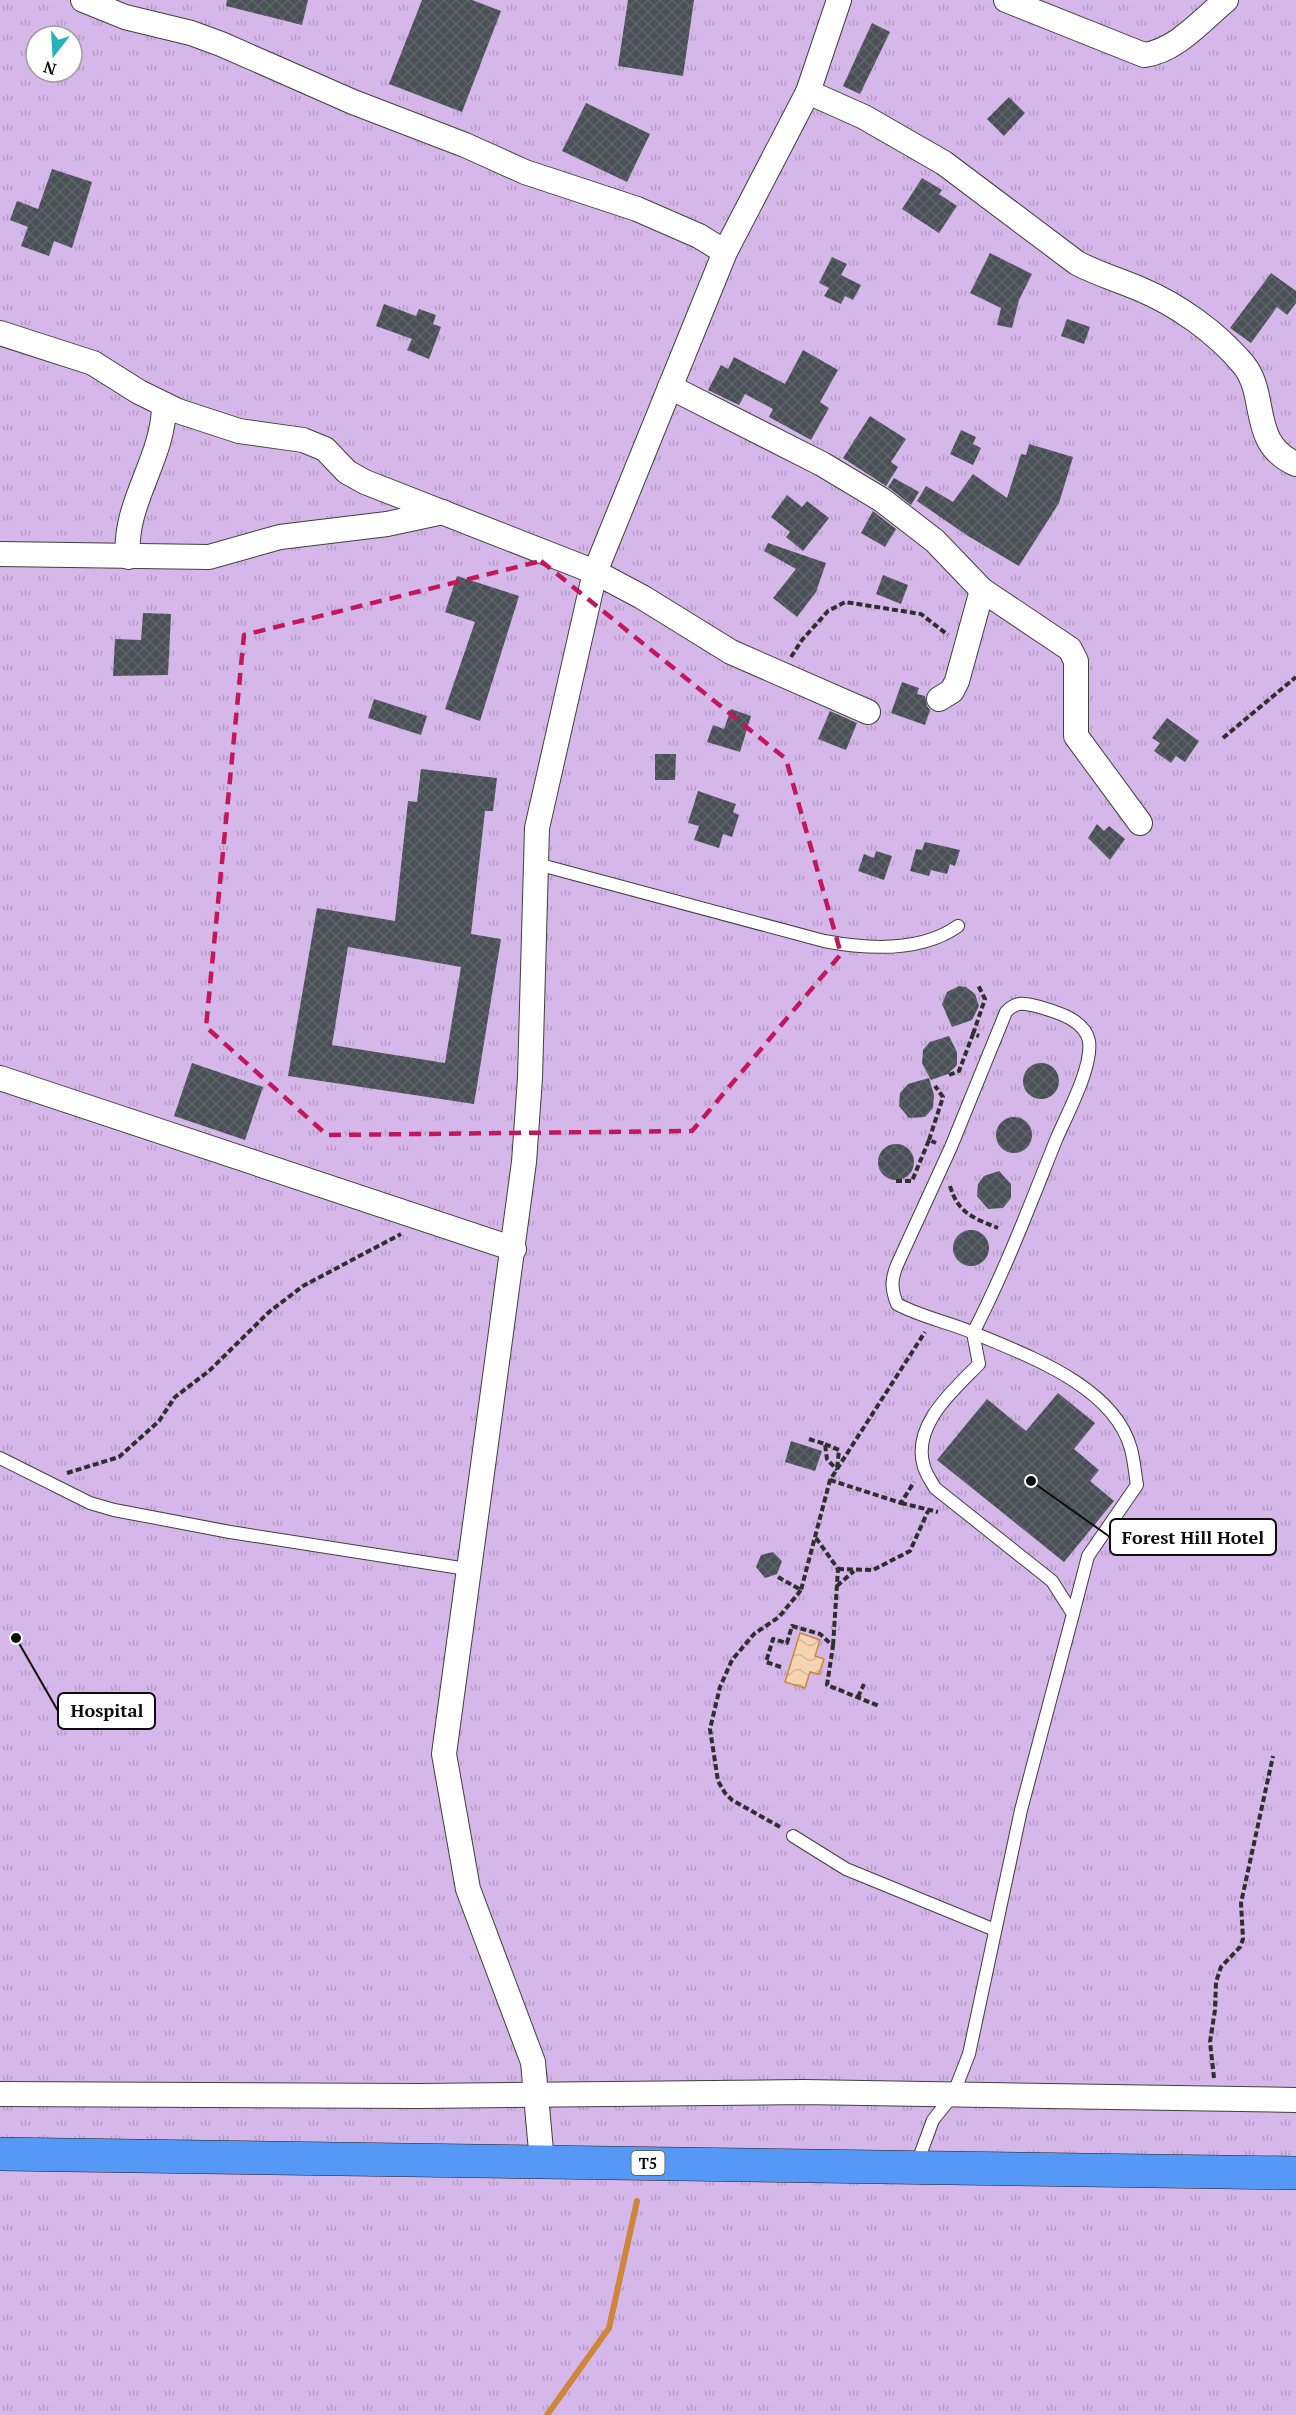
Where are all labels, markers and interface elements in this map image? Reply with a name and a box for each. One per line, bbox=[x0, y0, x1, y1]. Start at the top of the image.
north arrow bbox=[24, 24, 84, 84]
text: N bbox=[41, 56, 59, 81]
callout: Forest Hill Hotel bbox=[1110, 1519, 1276, 1555]
text: Forest Hill Hotel bbox=[1122, 1525, 1264, 1549]
callout: Hospital bbox=[58, 1693, 155, 1729]
text: Hospital bbox=[71, 1698, 143, 1722]
road number: T5 bbox=[632, 2151, 664, 2175]

